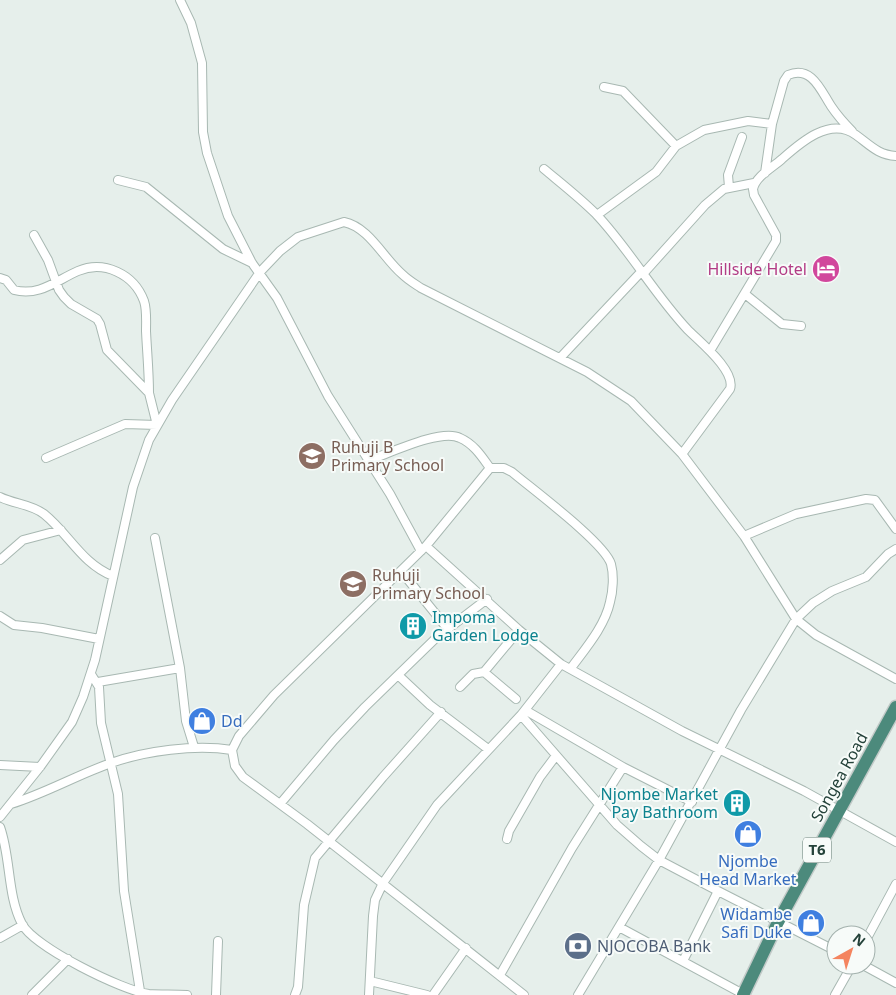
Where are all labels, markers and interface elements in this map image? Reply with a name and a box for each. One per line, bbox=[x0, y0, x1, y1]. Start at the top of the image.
hotel icon: Hillside Hotel bbox=[811, 254, 841, 284]
place label: Hillside Hotel bbox=[707, 258, 807, 280]
place label: Ruhuji B Primary School bbox=[331, 436, 444, 476]
school or university icon: Ruhuji B Primary School bbox=[297, 441, 327, 471]
place label: Ruhuji Primary School bbox=[372, 564, 485, 604]
school or university icon: Ruhuji Primary School bbox=[338, 569, 368, 599]
place label: Impoma Garden Lodge bbox=[432, 606, 539, 646]
building icon: Impoma Garden Lodge bbox=[398, 611, 428, 641]
shop icon: Dd bbox=[187, 706, 217, 736]
place label: Dd bbox=[221, 710, 243, 732]
street label: Songea Road bbox=[805, 728, 873, 826]
place label: Njombe Market Pay Bathroom bbox=[601, 783, 718, 823]
building icon: Njombe Market Pay Bathroom bbox=[722, 788, 752, 818]
shop icon: Njombe Head Market bbox=[733, 819, 763, 849]
road number: T6 bbox=[803, 838, 831, 862]
place label: Njombe Head Market bbox=[699, 850, 797, 890]
place label: Widambe Safi Duke bbox=[720, 903, 792, 943]
shop icon: Widambe Safi Duke bbox=[796, 908, 826, 938]
north arrow bbox=[826, 925, 876, 975]
text: N bbox=[849, 929, 870, 950]
bank icon: NJOCOBA Bank bbox=[563, 931, 593, 961]
place label: NJOCOBA Bank bbox=[597, 935, 711, 957]

